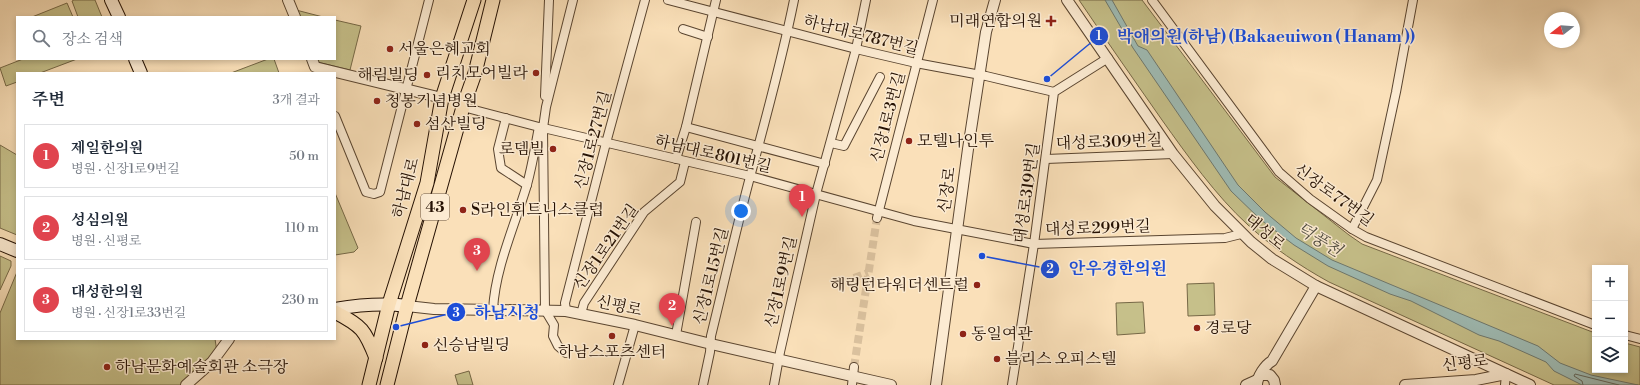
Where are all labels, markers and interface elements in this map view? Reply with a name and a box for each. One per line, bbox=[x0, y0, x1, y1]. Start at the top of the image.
street label: 하남대로787번길 bbox=[801, 11, 921, 59]
place label: 미래연합의원 bbox=[949, 11, 1042, 31]
north arrow bbox=[1544, 12, 1580, 48]
marker: 미래연합의원 bbox=[1045, 15, 1057, 27]
search box bbox=[16, 16, 336, 60]
callout: 박애의원(하남) (Bakaeuiwon ( Hanam )) bbox=[1089, 22, 1423, 51]
text: 박애의원(하남) (Bakaeuiwon ( Hanam )) bbox=[1117, 26, 1415, 48]
icon: search bbox=[30, 27, 52, 49]
text: 1 bbox=[1096, 29, 1102, 44]
text: 장소 검색 bbox=[62, 30, 123, 49]
place label: 서울은혜교회 bbox=[398, 39, 491, 59]
marker: 서울은혜교회 bbox=[385, 44, 395, 54]
place label: 리치모어빌라 bbox=[435, 63, 529, 83]
place label: 해림빌딩 bbox=[357, 65, 419, 85]
marker: 리치모어빌라 bbox=[531, 68, 541, 78]
street label: 신장1로3번길 bbox=[866, 69, 910, 165]
marker: 해림빌딩 bbox=[422, 70, 432, 80]
street label: 신장1로27번길 bbox=[570, 88, 616, 192]
text: 주변 bbox=[32, 89, 65, 111]
place label: 청봉기념병원 bbox=[385, 91, 478, 111]
text: 3개 결과 bbox=[272, 92, 320, 108]
marker: 청봉기념병원 bbox=[372, 96, 382, 106]
place label: 섬산빌딩 bbox=[425, 114, 487, 134]
marker: 섬산빌딩 bbox=[412, 119, 422, 129]
street label: 대성로309번길 bbox=[1055, 130, 1163, 154]
street label: 하남대로801번길 bbox=[653, 131, 773, 177]
place label: 모텔나인투 bbox=[917, 131, 994, 151]
marker: 모텔나인투 bbox=[904, 136, 914, 146]
text: 제일한의원 bbox=[71, 139, 143, 158]
place label: 로뎀빌 bbox=[499, 139, 545, 159]
street label: 대성로319번길 bbox=[1010, 141, 1044, 245]
marker: 로뎀빌 bbox=[548, 144, 558, 154]
text: 1 bbox=[43, 148, 49, 164]
text: 50 m bbox=[289, 148, 319, 164]
street label: 하남대로 bbox=[388, 155, 424, 220]
street label: 신장로77번길 bbox=[1290, 159, 1378, 231]
text: 병원 · 신장1로9번길 bbox=[71, 161, 180, 177]
street label: 신장로 bbox=[934, 165, 960, 214]
pin: 1 bbox=[789, 184, 815, 217]
road number: 43 bbox=[421, 194, 449, 220]
place label: S라인휘트니스클럽 bbox=[471, 200, 604, 220]
street label: 신장1로21번길 bbox=[569, 200, 643, 294]
your location bbox=[731, 201, 751, 221]
marker: S라인휘트니스클럽 bbox=[458, 205, 468, 215]
street label: 대성로 bbox=[1241, 209, 1290, 255]
text: 성심의원 bbox=[71, 211, 129, 230]
street label: 대성로299번길 bbox=[1045, 216, 1151, 240]
water label: 덕풍천 bbox=[1292, 218, 1347, 263]
text: 2 bbox=[42, 220, 50, 236]
text: 110 m bbox=[285, 220, 319, 236]
street label: 신장1로15번길 bbox=[689, 225, 733, 327]
text: 병원 · 신평로 bbox=[71, 233, 141, 249]
street label: 신장1로9번길 bbox=[761, 234, 801, 330]
pin: 3 bbox=[464, 238, 490, 271]
callout: 안우경한의원 bbox=[1040, 254, 1175, 283]
text: 안우경한의원 bbox=[1069, 258, 1167, 280]
text: 2 bbox=[1046, 262, 1054, 277]
map controls bbox=[1592, 265, 1628, 373]
button: + bbox=[1592, 265, 1628, 301]
place label: 해링턴타워더센트럴 bbox=[830, 275, 969, 295]
marker: 해링턴타워더센트럴 bbox=[972, 280, 982, 290]
text: 대성한의원 bbox=[71, 283, 143, 302]
street label: 신평로 bbox=[594, 291, 644, 321]
text: 3 bbox=[42, 292, 50, 308]
text: 230 m bbox=[282, 292, 319, 308]
pin: 2 bbox=[659, 293, 685, 326]
callout: 하남시청 bbox=[446, 298, 548, 327]
button: − bbox=[1592, 301, 1628, 337]
text: 하남시청 bbox=[474, 302, 540, 324]
text: 병원 · 신장1로33번길 bbox=[71, 305, 186, 321]
text: 3 bbox=[452, 306, 460, 321]
place label: 경로당 bbox=[1205, 318, 1252, 338]
marker: 경로당 bbox=[1192, 323, 1202, 333]
place label: 동일여관 bbox=[971, 324, 1033, 344]
marker: 동일여관 bbox=[958, 329, 968, 339]
marker: 하남스포츠센터 bbox=[607, 331, 617, 341]
place label: 신승남빌딩 bbox=[433, 335, 510, 355]
button: layers bbox=[1592, 337, 1628, 373]
marker: 신승남빌딩 bbox=[420, 340, 430, 350]
place label: 하남스포츠센터 bbox=[558, 342, 666, 362]
place label: 블리스 오피스텔 bbox=[1005, 349, 1117, 369]
street label: 신평로 bbox=[1441, 350, 1490, 376]
marker: 블리스 오피스텔 bbox=[992, 354, 1002, 364]
place label: 하남문화예술회관 소극장 bbox=[115, 357, 289, 377]
marker: 하남문화예술회관 소극장 bbox=[102, 362, 112, 372]

